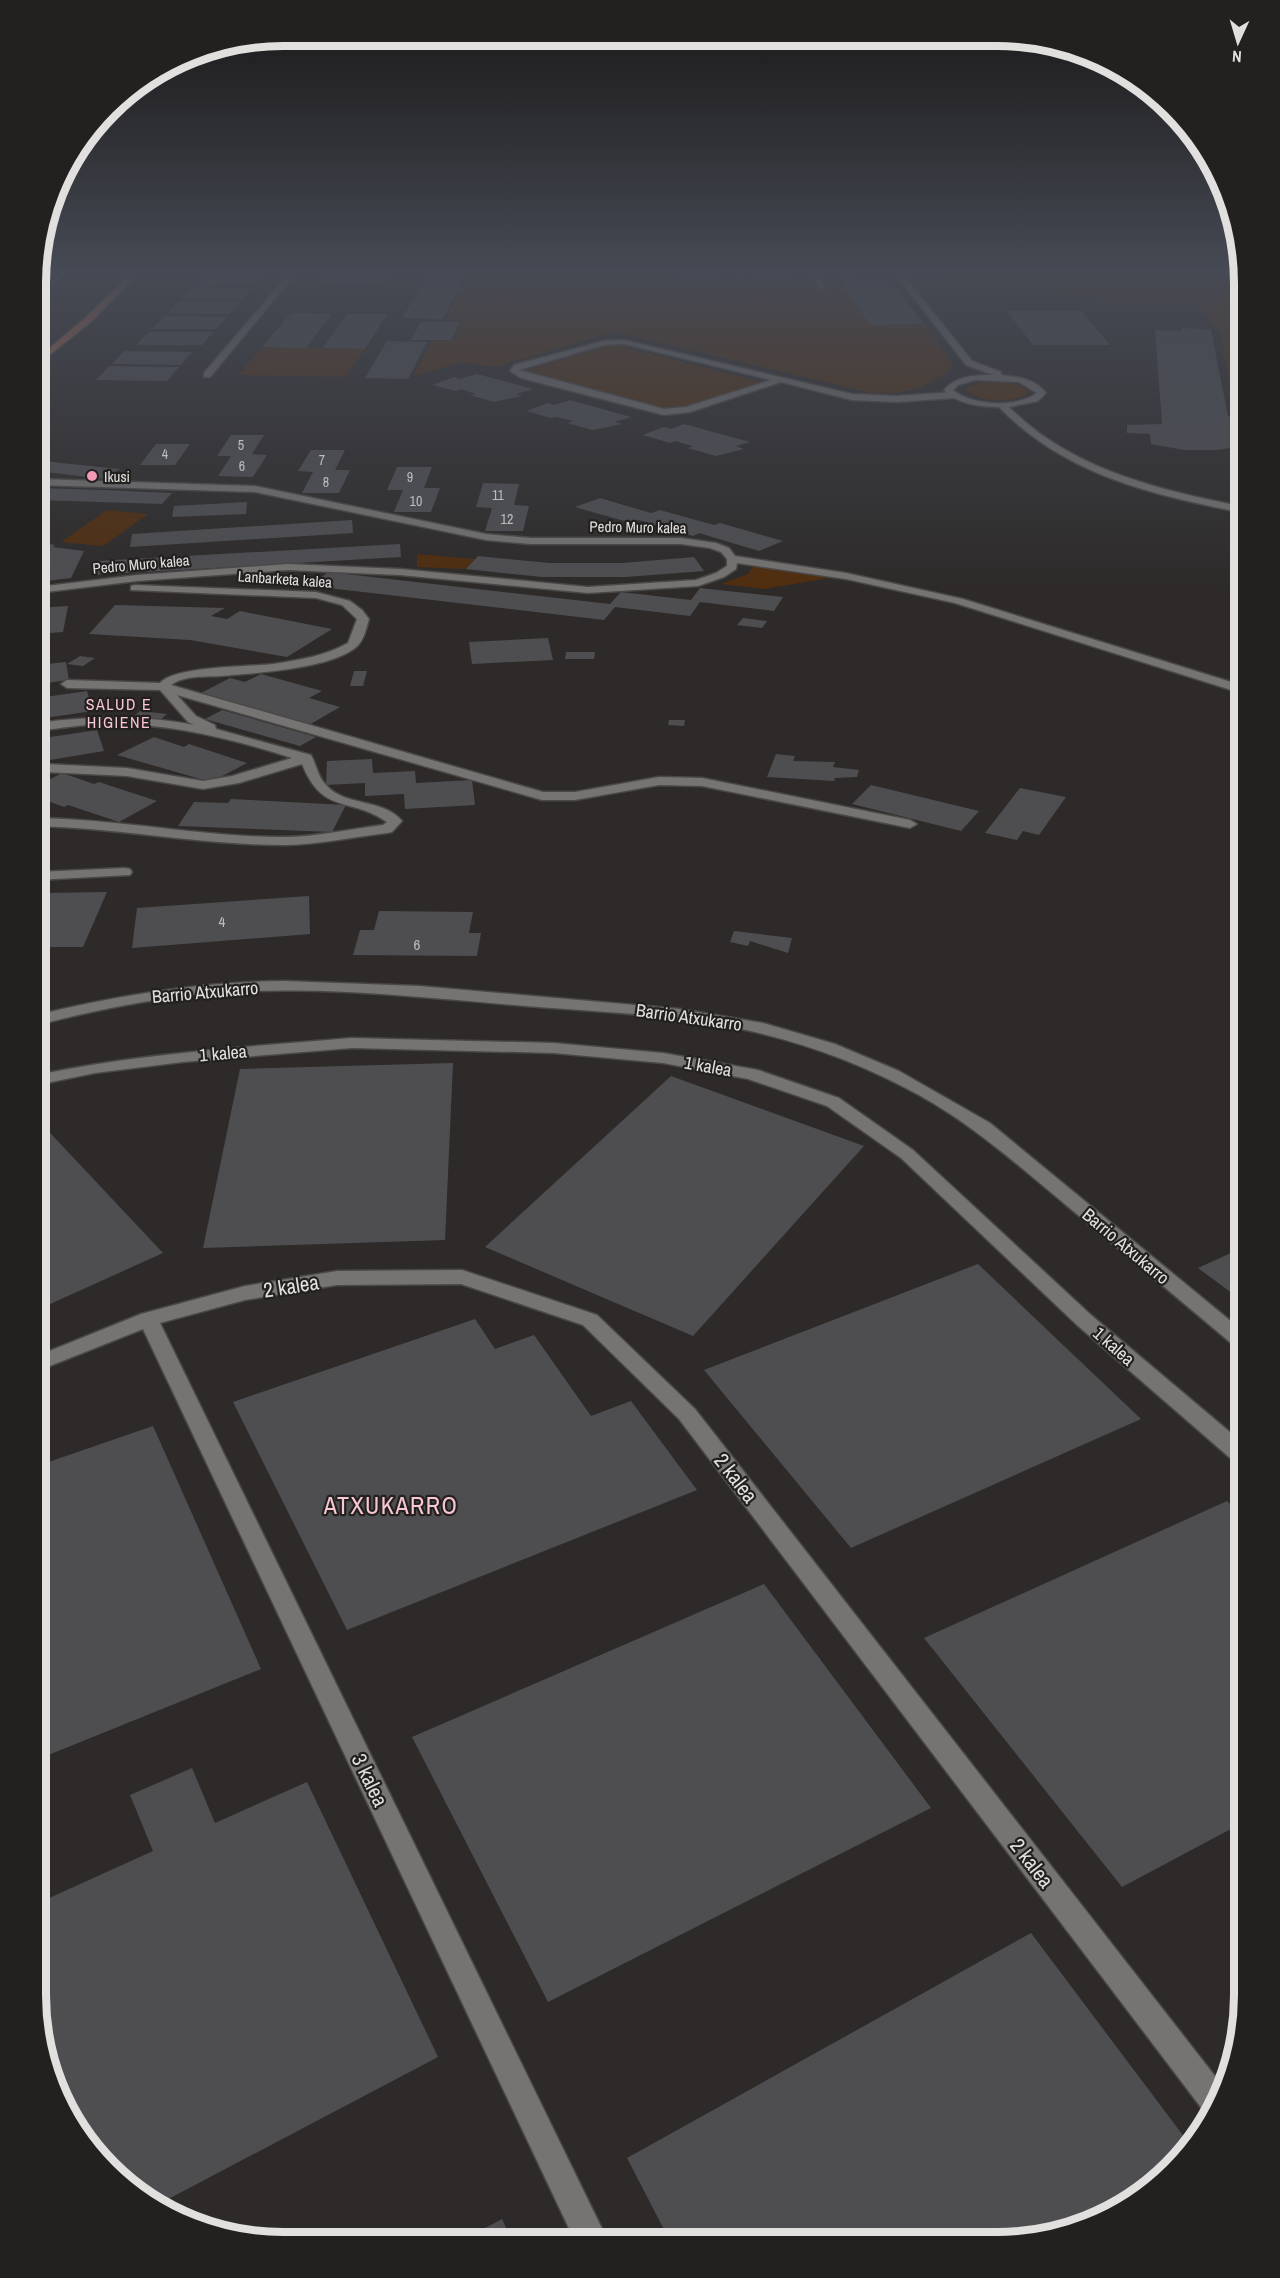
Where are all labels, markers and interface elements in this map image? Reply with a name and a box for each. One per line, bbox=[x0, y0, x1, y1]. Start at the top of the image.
north arrow bbox=[1208, 12, 1268, 72]
text: N bbox=[1231, 46, 1242, 68]
house number: 5 bbox=[238, 436, 244, 454]
house number: 4 bbox=[162, 445, 169, 463]
house number: 7 bbox=[319, 451, 325, 469]
house number: 6 bbox=[239, 457, 245, 475]
place label: Ikusi bbox=[104, 466, 130, 487]
house number: 9 bbox=[407, 468, 413, 486]
marker: Ikusi bbox=[85, 469, 99, 483]
house number: 8 bbox=[323, 473, 329, 491]
house number: 11 bbox=[492, 486, 505, 504]
house number: 10 bbox=[410, 492, 422, 510]
house number: 12 bbox=[501, 510, 513, 528]
street label: Pedro Muro kalea bbox=[589, 516, 687, 538]
street label: Pedro Muro kalea bbox=[92, 549, 190, 579]
street label: Lanbarketa kalea bbox=[237, 565, 333, 593]
district label: SALUD E HIGIENE bbox=[86, 693, 152, 733]
house number: 4 bbox=[219, 911, 226, 932]
house number: 6 bbox=[414, 934, 421, 955]
street label: Barrio Atxukarro bbox=[151, 975, 259, 1009]
street label: Barrio Atxukarro bbox=[634, 997, 744, 1037]
street label: 1 kalea bbox=[198, 1038, 248, 1068]
street label: 1 kalea bbox=[682, 1050, 734, 1082]
street label: Barrio Atxukarro bbox=[1077, 1202, 1175, 1290]
street label: 2 kalea bbox=[261, 1267, 321, 1305]
street label: 1 kalea bbox=[1088, 1321, 1140, 1371]
street label: 2 kalea bbox=[707, 1447, 765, 1509]
district label: ATXUKARRO bbox=[323, 1489, 458, 1521]
street label: 3 kalea bbox=[345, 1749, 395, 1812]
street label: 2 kalea bbox=[1003, 1832, 1061, 1894]

